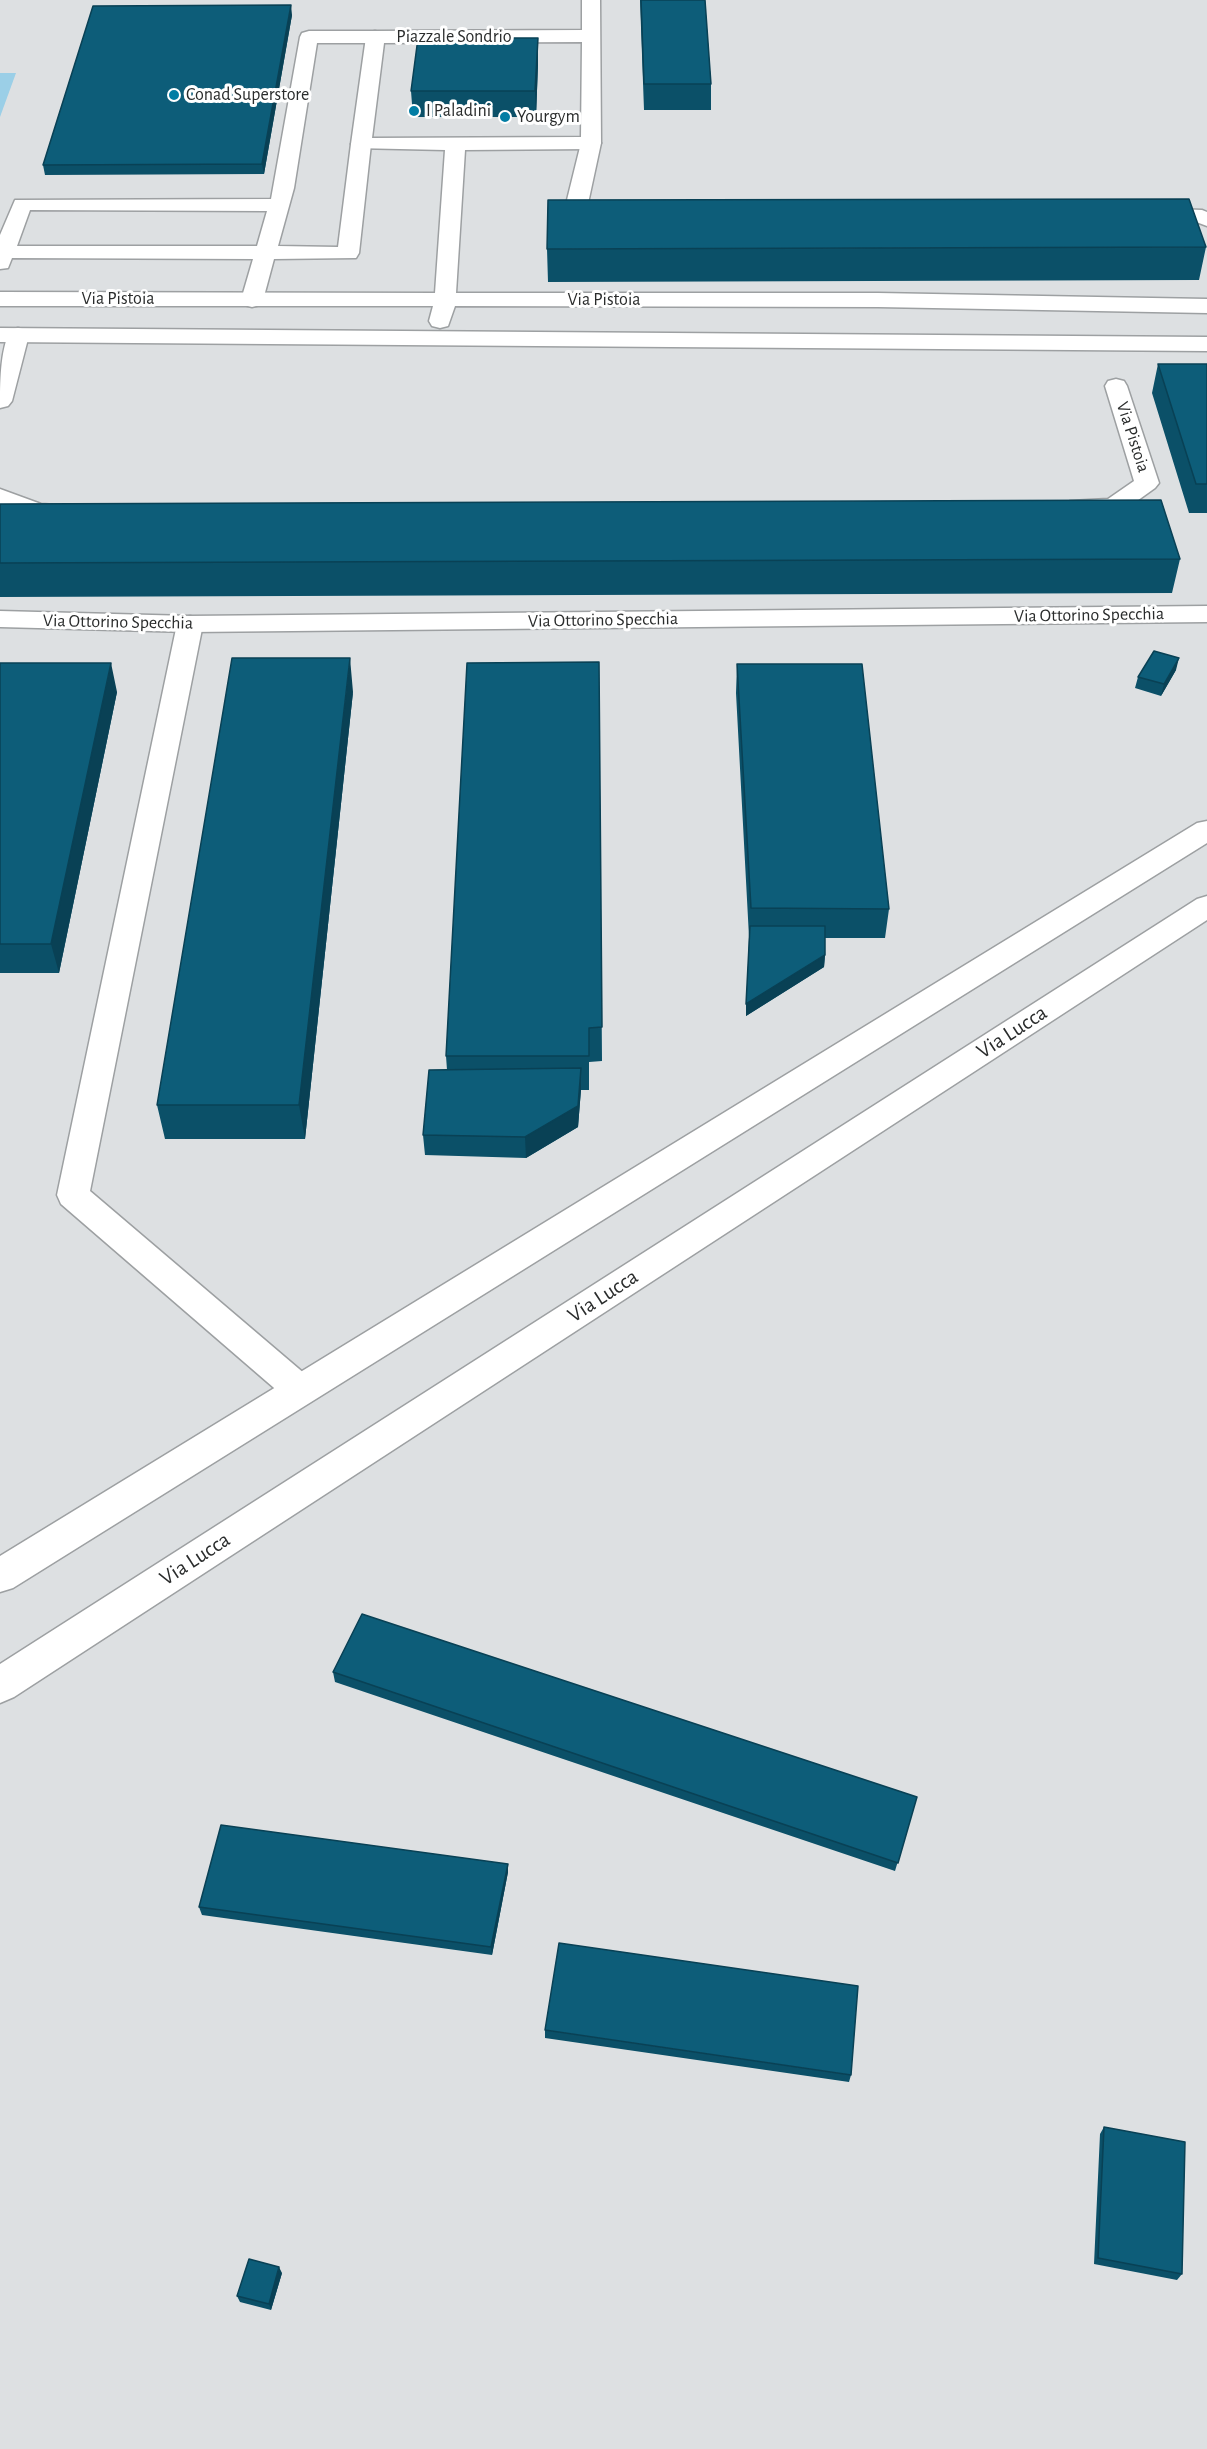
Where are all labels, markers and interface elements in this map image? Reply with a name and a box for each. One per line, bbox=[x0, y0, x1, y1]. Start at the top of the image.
street label: Piazzale Sondrio bbox=[396, 26, 512, 48]
place label: Conad Superstore bbox=[186, 84, 309, 106]
marker: Conad Superstore bbox=[167, 88, 181, 102]
place label: I Paladini bbox=[426, 100, 491, 122]
marker: I Paladini bbox=[407, 104, 421, 118]
place label: Yourgym bbox=[517, 106, 580, 128]
marker: Yourgym bbox=[498, 110, 512, 124]
street label: Via Pistoia bbox=[81, 288, 155, 310]
street label: Via Pistoia bbox=[567, 289, 641, 311]
street label: Via Pistoia bbox=[1111, 399, 1155, 475]
street label: Via Ottorino Specchia bbox=[1014, 603, 1164, 627]
street label: Via Ottorino Specchia bbox=[528, 608, 678, 632]
street label: Via Ottorino Specchia bbox=[43, 610, 193, 634]
street label: Via Lucca bbox=[972, 999, 1052, 1065]
street label: Via Lucca bbox=[563, 1263, 643, 1329]
street label: Via Lucca bbox=[155, 1526, 235, 1592]

